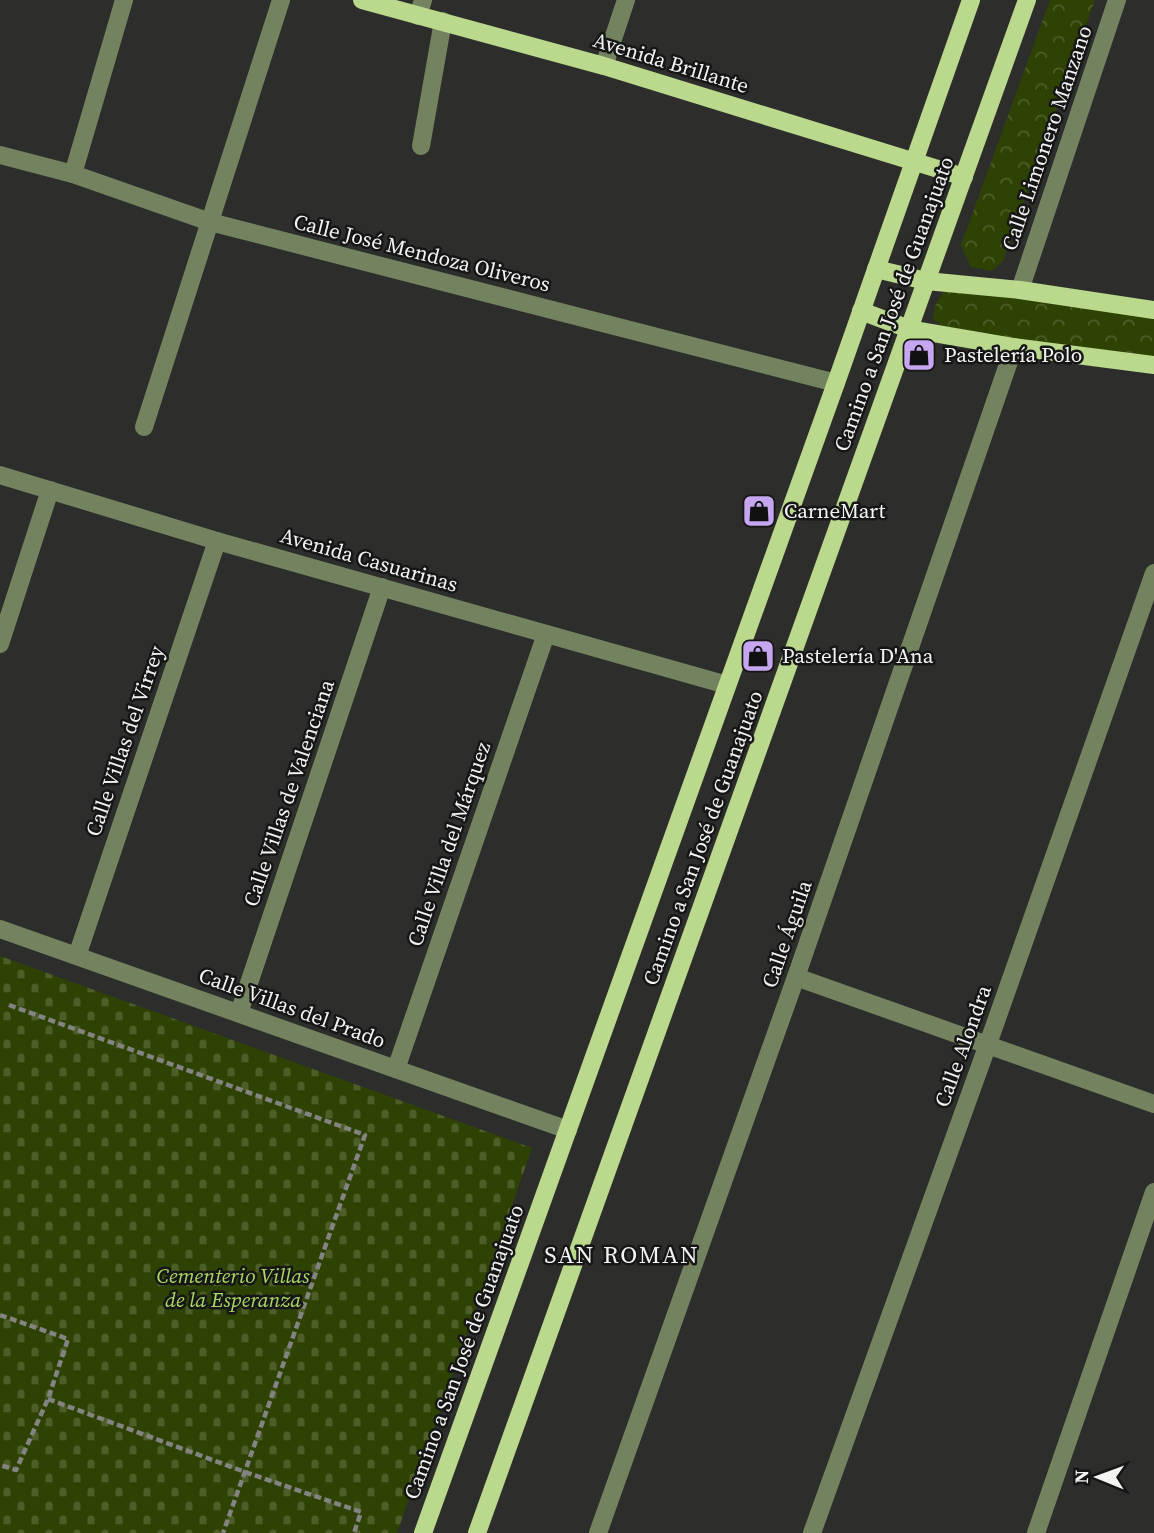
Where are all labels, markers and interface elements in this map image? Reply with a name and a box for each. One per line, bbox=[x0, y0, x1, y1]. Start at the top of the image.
street label: Calle Limonero Manzano bbox=[994, 22, 1099, 254]
street label: Avenida Brillante bbox=[590, 25, 752, 100]
street label: Camino a San José de Guanajuato bbox=[827, 152, 960, 455]
street label: Calle José Mendoza Oliveros bbox=[291, 207, 553, 298]
shop icon: Pastelería Polo bbox=[900, 336, 938, 374]
place label: Pastelería Polo bbox=[944, 340, 1082, 369]
shop icon: CarneMart bbox=[740, 492, 778, 530]
place label: CarneMart bbox=[784, 496, 886, 525]
street label: Avenida Casuarinas bbox=[277, 520, 461, 599]
shop icon: Pastelería D'Ana bbox=[739, 637, 777, 675]
street label: Calle Villas del Virrey bbox=[78, 641, 171, 840]
place label: Pastelería D'Ana bbox=[782, 641, 934, 670]
street label: Calle Villas de Valenciana bbox=[236, 675, 341, 910]
street label: Camino a San José de Guanajuato bbox=[636, 686, 769, 989]
street label: Calle Villa del Márquez bbox=[400, 737, 497, 950]
street label: Calle Águila bbox=[755, 876, 819, 992]
street label: Calle Villas del Prado bbox=[195, 960, 390, 1055]
street label: Calle Alondra bbox=[927, 981, 998, 1111]
street label: Camino a San José de Guanajuato bbox=[397, 1200, 530, 1503]
district label: SAN ROMAN bbox=[544, 1238, 700, 1271]
park label: Cementerio Villas de la Esperanza bbox=[156, 1261, 310, 1314]
north arrow bbox=[1063, 1442, 1133, 1512]
text: N bbox=[1068, 1469, 1094, 1484]

